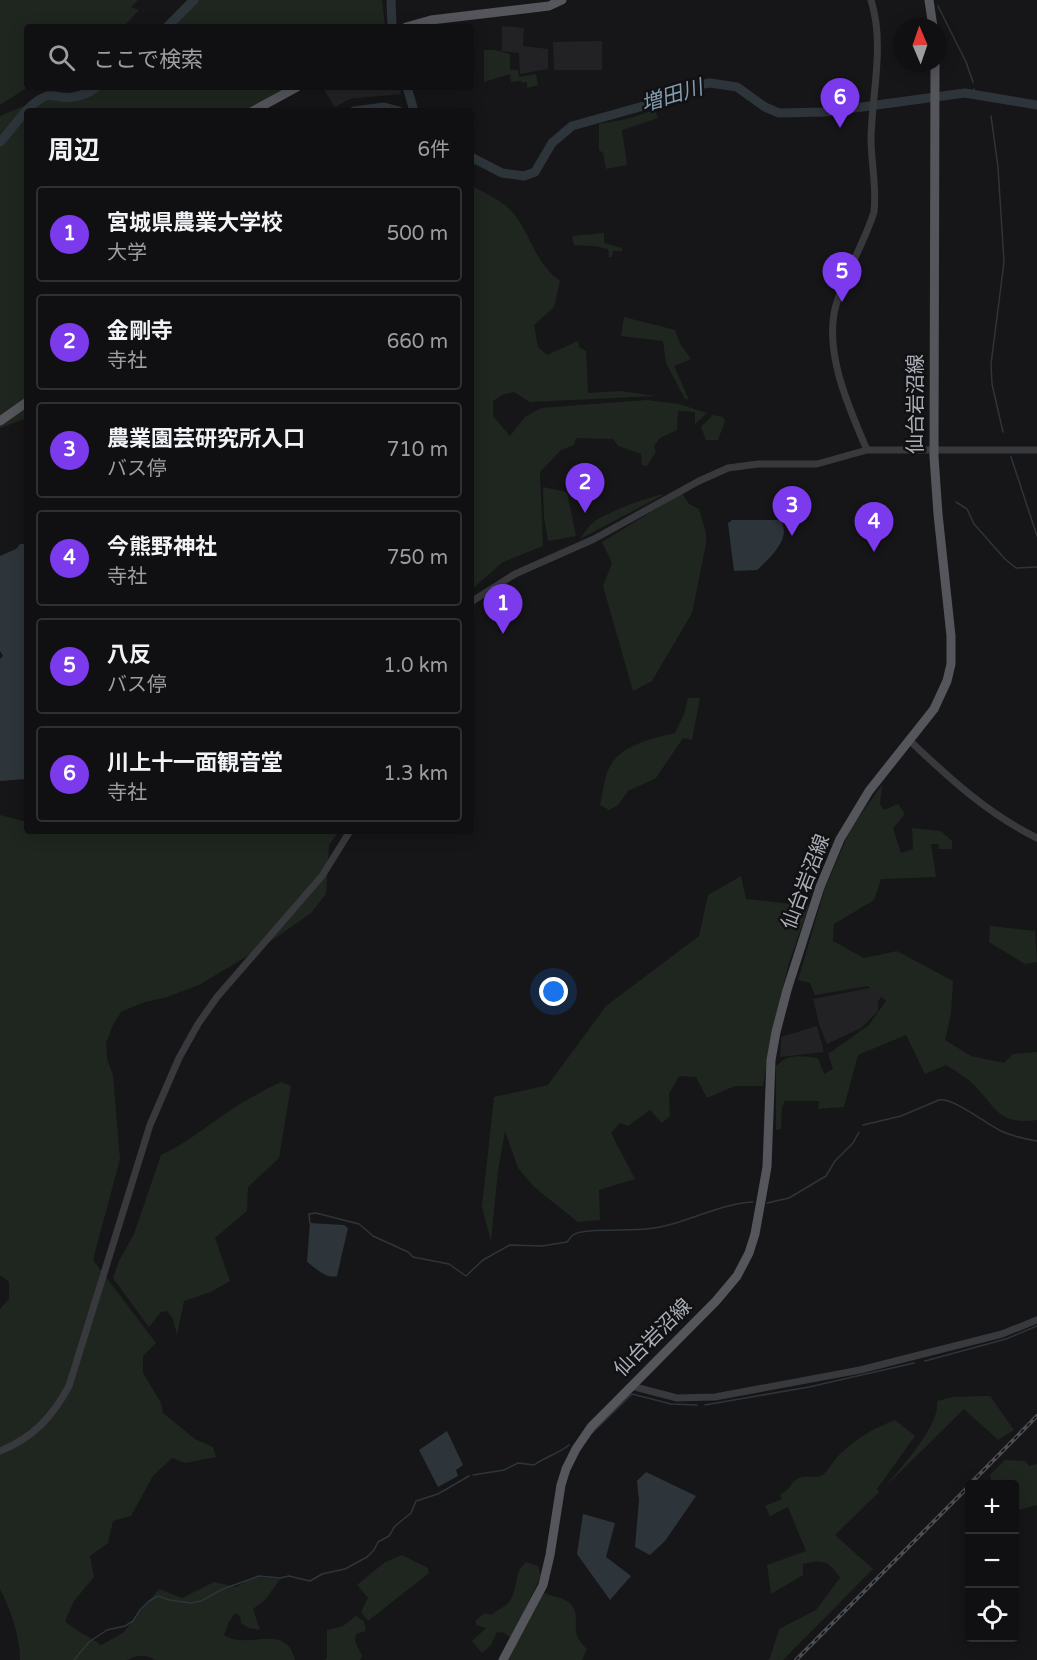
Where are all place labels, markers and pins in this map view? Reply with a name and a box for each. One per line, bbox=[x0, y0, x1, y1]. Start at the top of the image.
pin: 6 bbox=[820, 78, 860, 128]
pin: 5 bbox=[822, 252, 862, 302]
pin: 2 bbox=[566, 464, 604, 513]
pin: 3 bbox=[772, 486, 812, 536]
pin: 4 bbox=[854, 502, 894, 552]
pin: 1 bbox=[484, 584, 522, 634]

